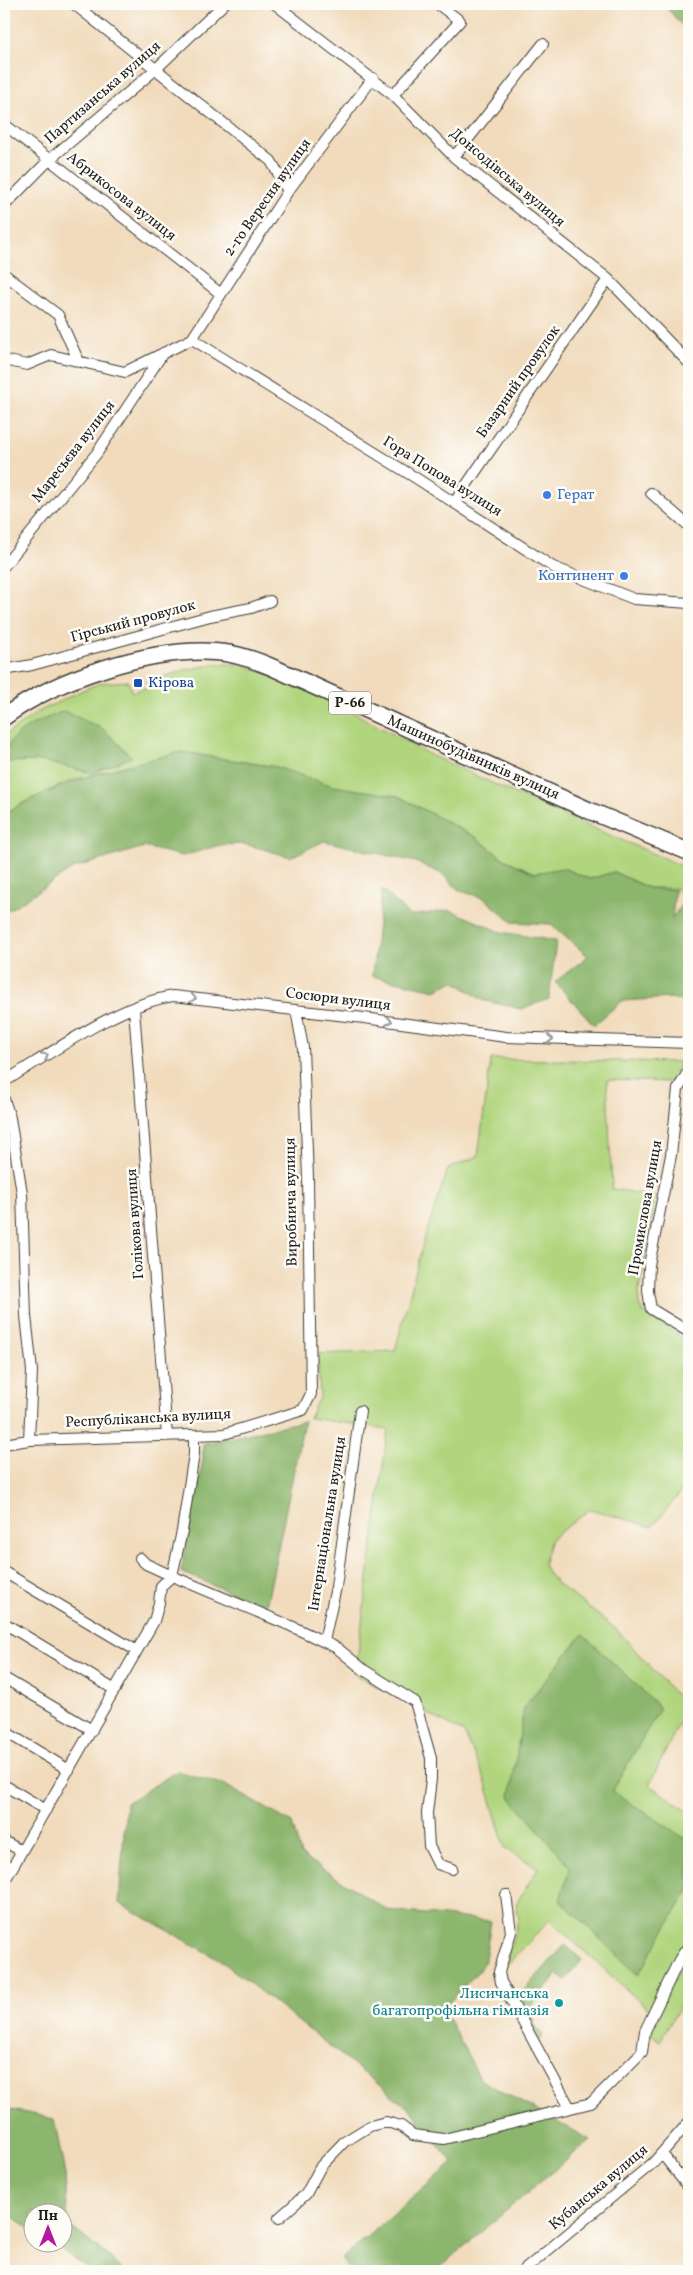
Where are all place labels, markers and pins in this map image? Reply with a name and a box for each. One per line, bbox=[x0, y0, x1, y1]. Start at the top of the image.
place label: Герат bbox=[557, 485, 595, 506]
marker: Герат bbox=[541, 489, 553, 501]
place label: Континент bbox=[538, 566, 614, 587]
marker: Континент bbox=[618, 570, 630, 582]
place label: Кірова bbox=[148, 673, 194, 694]
marker: Кірова bbox=[132, 677, 144, 689]
place label: Лисичанська багатопрофільна гімназія bbox=[373, 1984, 549, 2022]
marker: Лисичанська багатопрофільна гімназія bbox=[553, 1997, 565, 2009]

